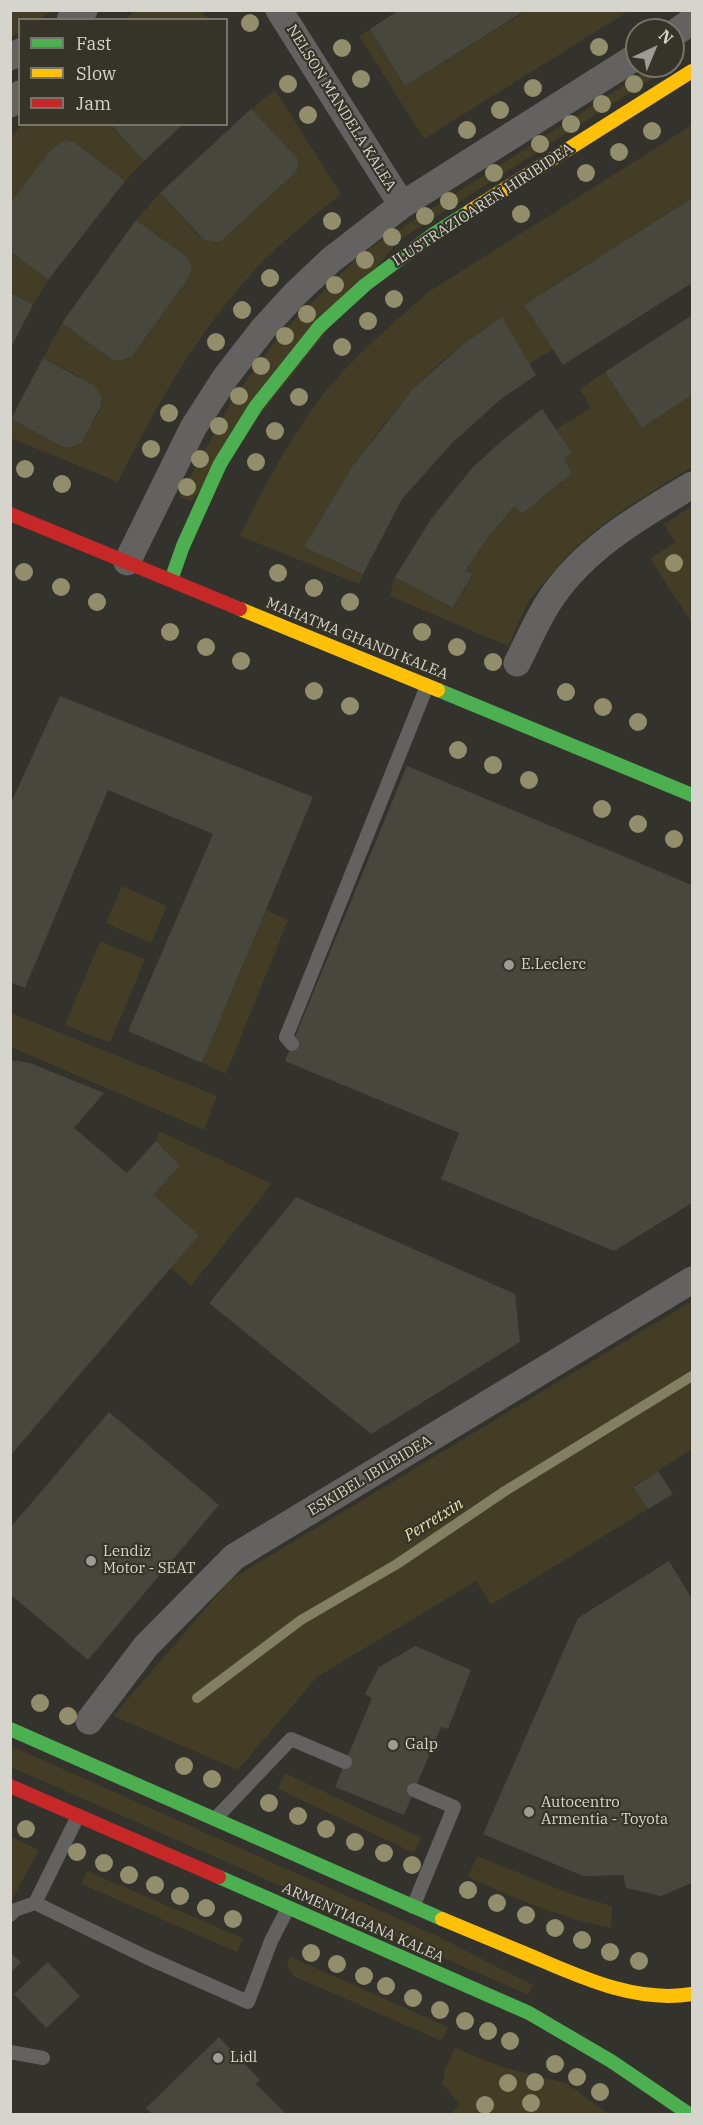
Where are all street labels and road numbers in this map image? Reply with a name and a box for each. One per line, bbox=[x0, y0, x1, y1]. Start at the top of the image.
street label: NELSON MANDELA KALEA bbox=[282, 22, 400, 194]
street label: ILUSTRAZIOAREN HIRIBIDEA bbox=[389, 140, 577, 270]
street label: MAHATMA GHANDI KALEA bbox=[263, 594, 451, 684]
street label: ESKIBEL IBILBIDEA bbox=[305, 1432, 435, 1520]
street label: ARMENTIAGANA KALEA bbox=[279, 1879, 447, 1967]

